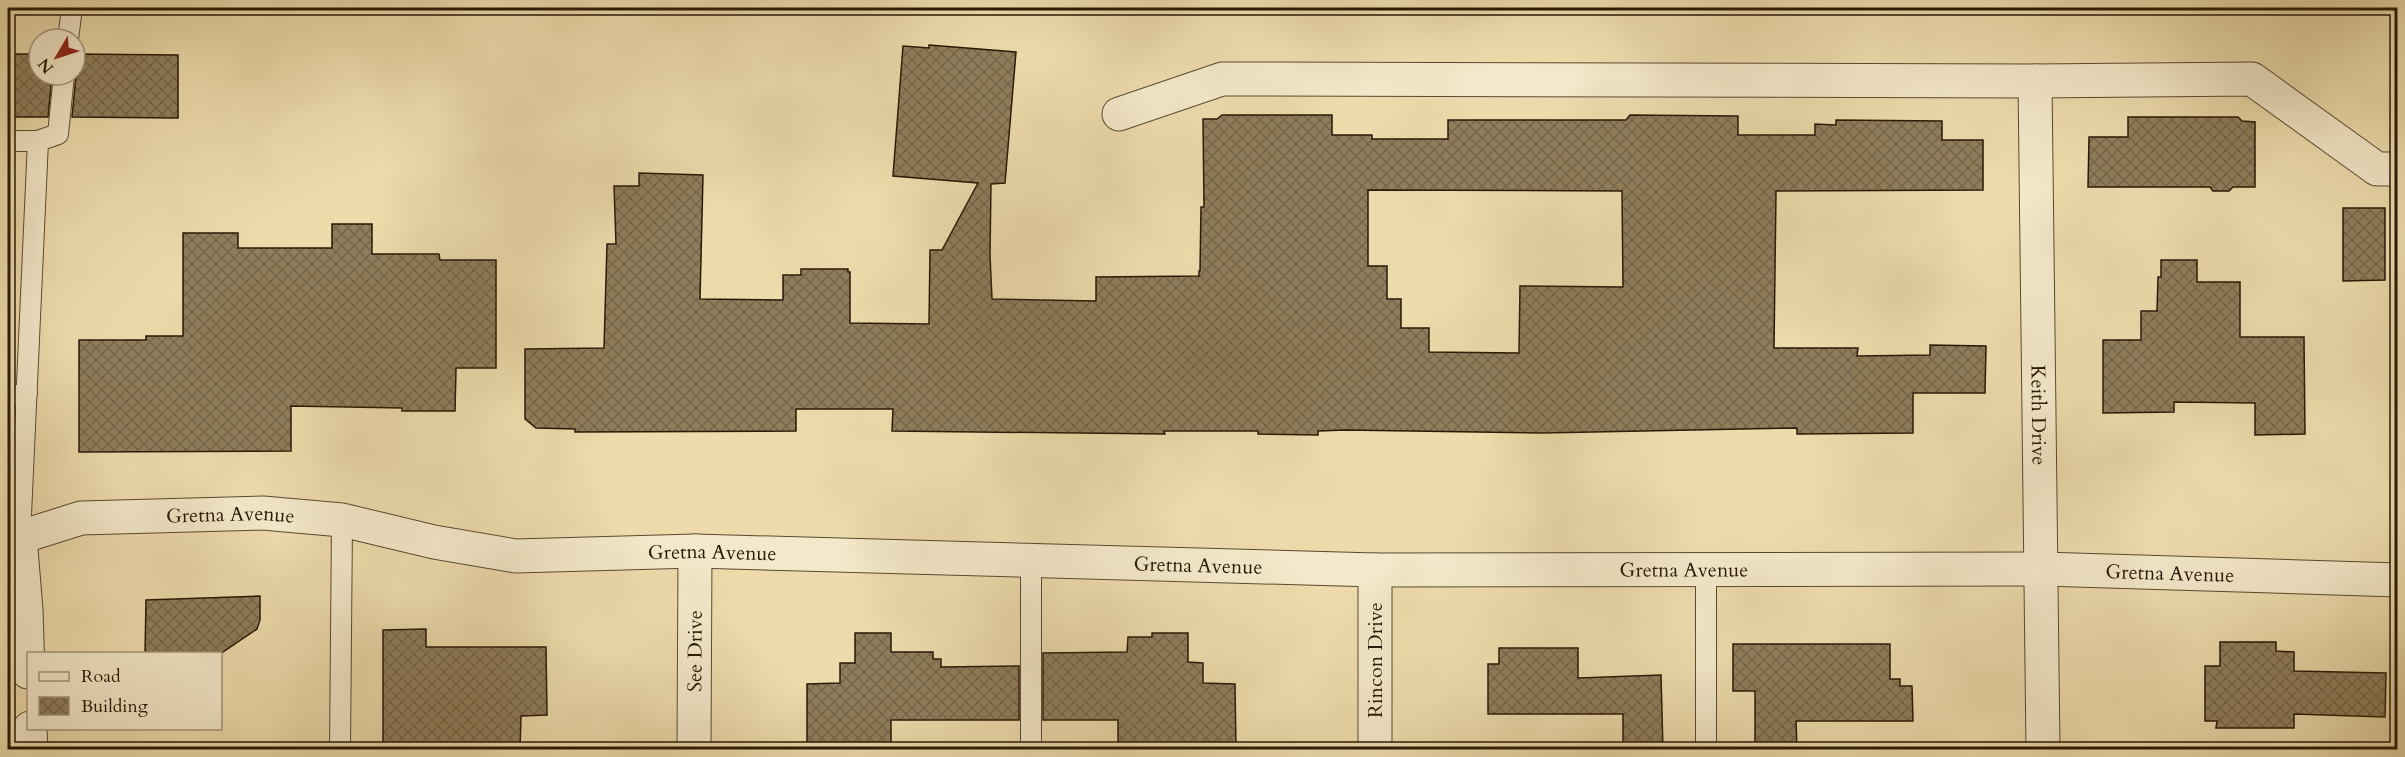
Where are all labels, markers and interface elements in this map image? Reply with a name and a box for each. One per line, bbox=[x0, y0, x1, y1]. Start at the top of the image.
north arrow bbox=[27, 27, 87, 87]
text: N bbox=[33, 53, 59, 78]
street label: Keith Drive bbox=[2024, 364, 2053, 465]
street label: Gretna Avenue bbox=[166, 500, 296, 530]
street label: Gretna Avenue bbox=[647, 538, 777, 567]
street label: Gretna Avenue bbox=[1133, 550, 1263, 581]
street label: Gretna Avenue bbox=[1620, 556, 1748, 584]
street label: Gretna Avenue bbox=[2105, 558, 2235, 589]
street label: Rincon Drive bbox=[1362, 602, 1389, 718]
street label: See Drive bbox=[681, 610, 709, 692]
legend bbox=[27, 652, 222, 730]
text: Road bbox=[81, 664, 121, 689]
text: Building bbox=[81, 694, 149, 719]

